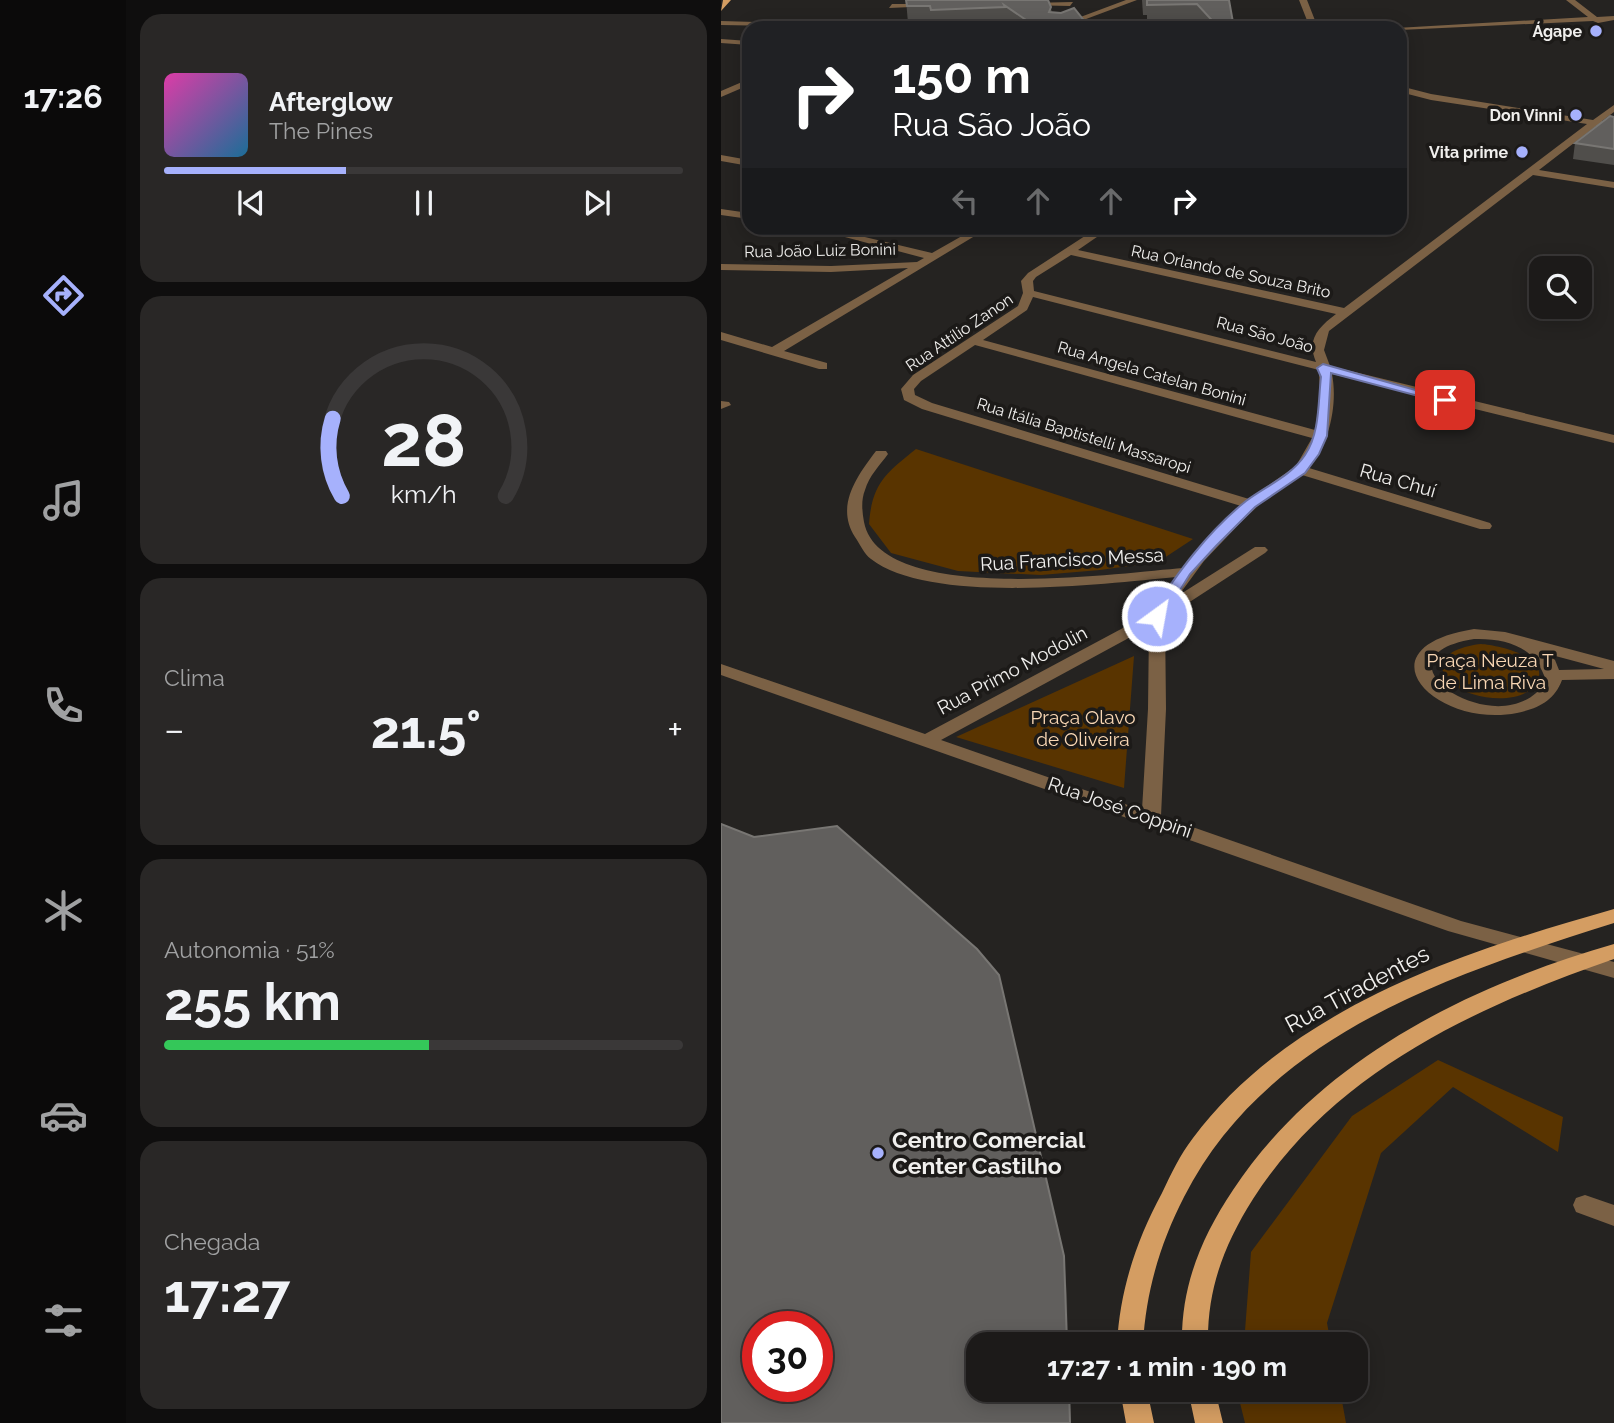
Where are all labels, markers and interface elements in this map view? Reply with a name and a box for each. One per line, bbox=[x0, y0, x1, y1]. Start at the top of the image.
place label: Ágape bbox=[1532, 21, 1582, 41]
marker: Ágape bbox=[1588, 23, 1604, 39]
text: 150 m bbox=[892, 47, 1031, 104]
icon: right bbox=[777, 49, 868, 140]
text: 17:26 bbox=[23, 78, 103, 115]
text: Afterglow bbox=[269, 87, 393, 117]
text: Rua São João bbox=[892, 106, 1091, 143]
place label: Don Vinni bbox=[1490, 106, 1562, 125]
marker: Don Vinni bbox=[1568, 107, 1584, 123]
text: The Pines bbox=[269, 117, 373, 144]
place label: Vita prime bbox=[1429, 143, 1508, 162]
marker: Vita prime bbox=[1514, 144, 1530, 160]
icon: left bbox=[946, 182, 984, 220]
icon: ahead bbox=[1019, 182, 1057, 220]
icon: ahead bbox=[1092, 182, 1130, 220]
icon: right bbox=[1165, 182, 1203, 220]
icon: previous bbox=[232, 184, 270, 222]
icon: pause bbox=[405, 184, 443, 222]
icon: next bbox=[578, 184, 616, 222]
street label: Rua João Luiz Bonini bbox=[744, 240, 896, 261]
street label: Rua Orlando de Souza Brito bbox=[1129, 241, 1332, 302]
map controls bbox=[1529, 256, 1592, 319]
button: search bbox=[1529, 256, 1592, 319]
icon: directions bbox=[39, 271, 88, 320]
street label: Rua Attílio Zanon bbox=[902, 290, 1017, 375]
street label: Rua São João bbox=[1214, 312, 1315, 357]
street label: Rua Angela Catelan Bonini bbox=[1055, 337, 1248, 410]
pin bbox=[1415, 370, 1475, 430]
icon: arrive bbox=[1426, 381, 1464, 419]
street label: Rua Itália Baptistelli Massaropi bbox=[974, 394, 1193, 477]
text: 28 bbox=[381, 398, 466, 483]
street label: Rua Chuí bbox=[1357, 459, 1439, 502]
icon: music bbox=[39, 476, 88, 525]
text: km/h bbox=[391, 478, 456, 508]
street label: Rua Francisco Messa bbox=[980, 543, 1164, 575]
position arrow bbox=[1120, 579, 1194, 653]
street label: Rua Primo Modolin bbox=[933, 621, 1091, 719]
park label: Praça Neuza T de Lima Riva bbox=[1427, 649, 1554, 693]
text: Clima bbox=[164, 664, 225, 691]
icon: phone bbox=[39, 681, 88, 730]
text: 21.5° bbox=[371, 699, 481, 760]
park label: Praça Olavo de Oliveira bbox=[1030, 706, 1136, 750]
text: − bbox=[164, 707, 184, 752]
text: + bbox=[667, 707, 683, 752]
street label: Rua José Coppini bbox=[1045, 772, 1195, 842]
icon: climate bbox=[39, 886, 88, 935]
text: Autonomia · 51% bbox=[164, 936, 335, 963]
street label: Rua Tiradentes bbox=[1280, 939, 1433, 1038]
text: 255 km bbox=[164, 971, 341, 1032]
icon: car bbox=[39, 1091, 88, 1140]
place label: Centro Comercial Center Castilho bbox=[892, 1126, 1086, 1179]
marker: Centro Comercial Center Castilho bbox=[870, 1145, 886, 1161]
text: Chegada bbox=[164, 1228, 260, 1255]
text: 17:27 bbox=[164, 1263, 290, 1324]
icon: filters bbox=[39, 1296, 88, 1345]
speed limit sign: 30 bbox=[742, 1311, 833, 1402]
text: 17:27 · 1 min · 190 m bbox=[1047, 1352, 1287, 1382]

